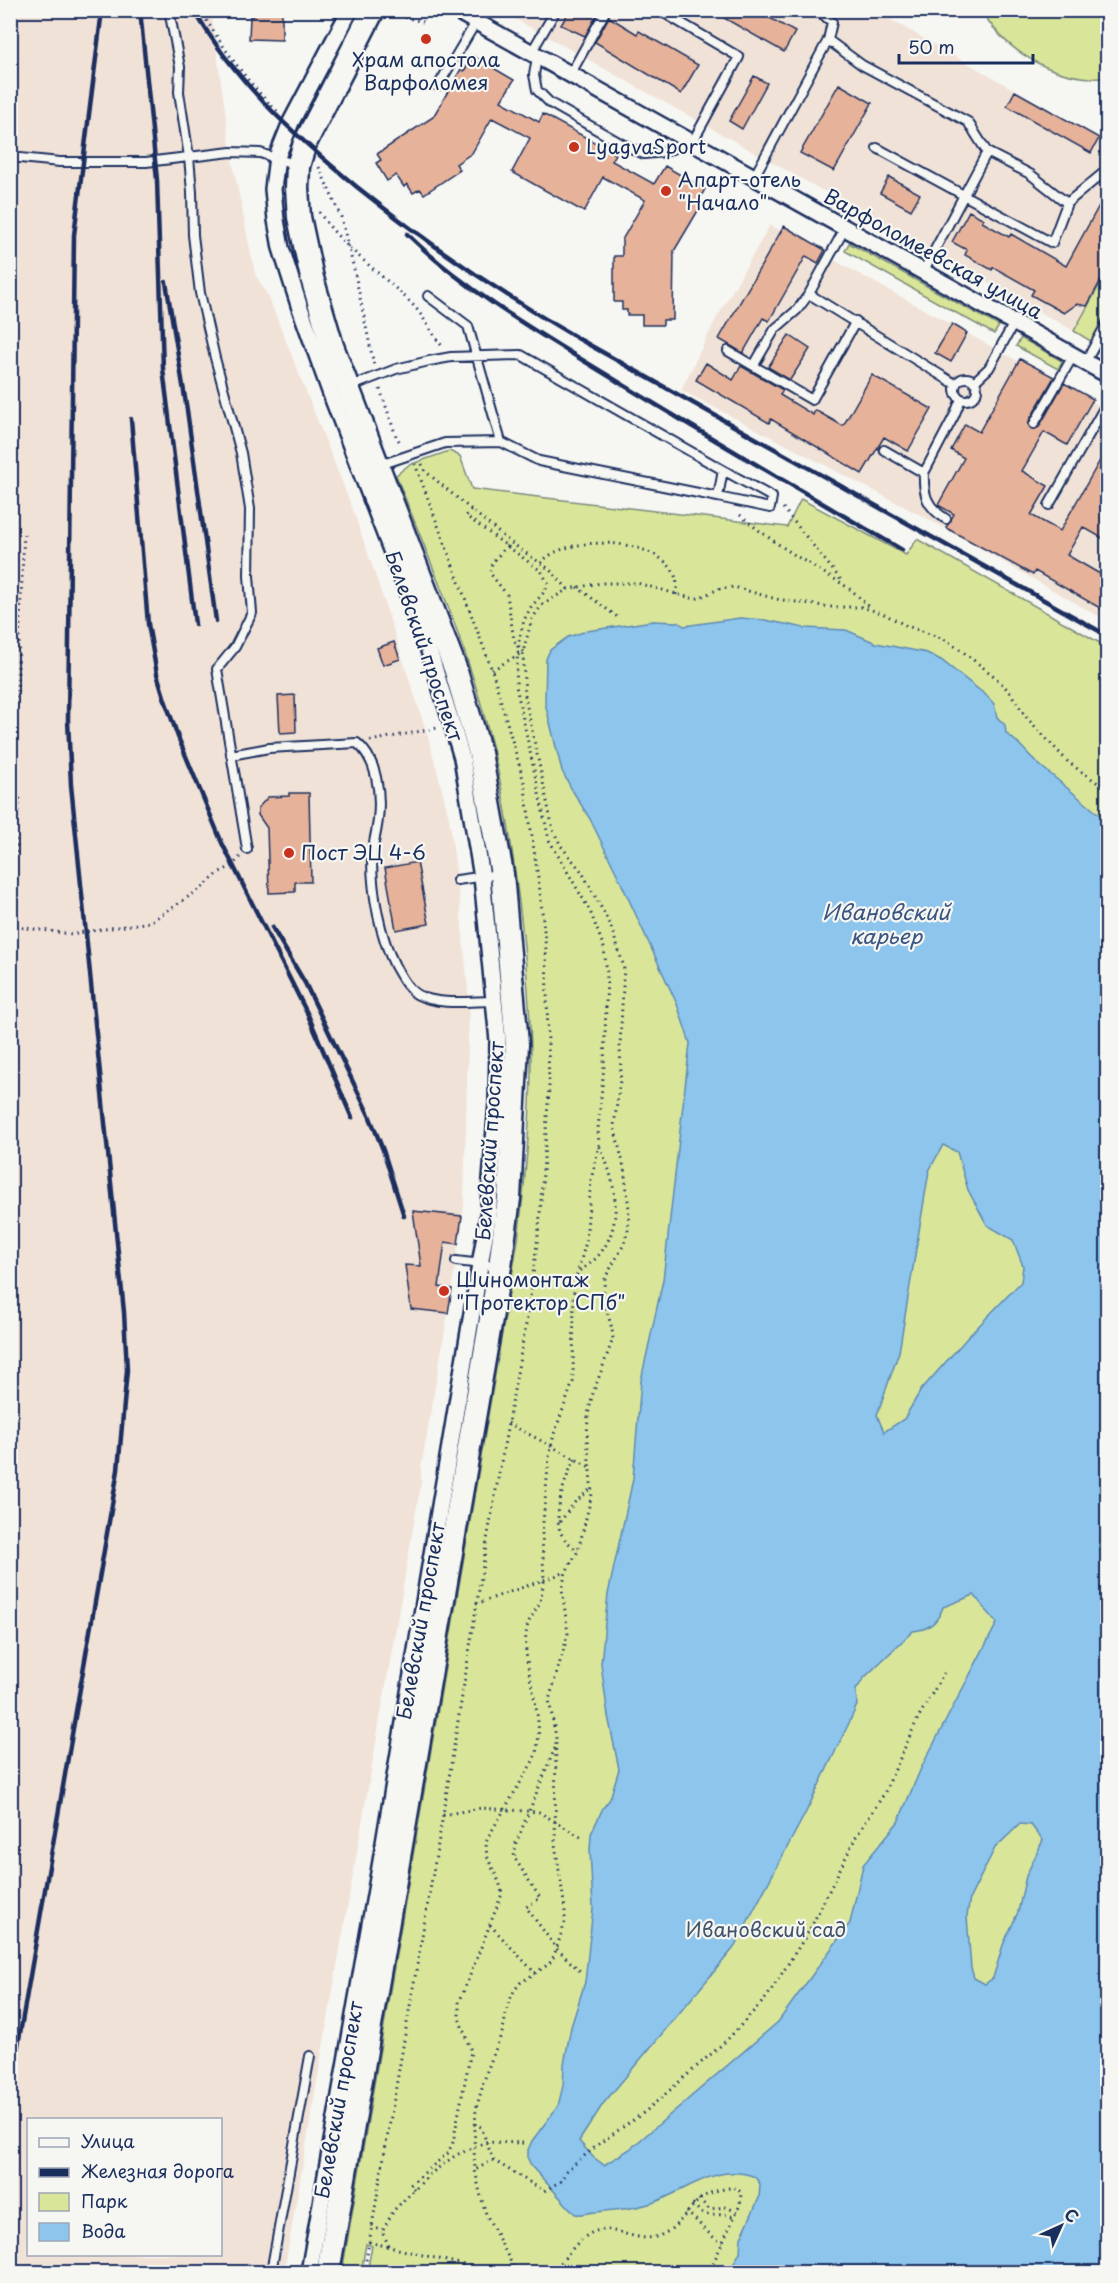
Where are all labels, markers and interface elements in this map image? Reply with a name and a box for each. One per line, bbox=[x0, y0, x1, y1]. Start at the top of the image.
scale bar bbox=[899, 27, 1032, 65]
marker: Храм апостола Варфоломея bbox=[419, 32, 433, 46]
text: 50 m bbox=[908, 33, 955, 60]
place label: Храм апостола Варфоломея bbox=[352, 44, 501, 97]
place label: LyagvaSport bbox=[586, 131, 706, 161]
marker: LyagvaSport bbox=[567, 140, 581, 154]
place label: Апарт-отель "Начало" bbox=[678, 164, 801, 217]
street label: Варфоломеевская улица bbox=[819, 180, 1049, 326]
marker: Апарт-отель "Начало" bbox=[659, 184, 673, 198]
street label: Белевский проспект bbox=[378, 546, 472, 745]
place label: Пост ЭЦ 4-6 bbox=[301, 837, 426, 867]
marker: Пост ЭЦ 4-6 bbox=[282, 846, 296, 860]
water label: Ивановский карьер bbox=[822, 895, 952, 951]
street label: Белевский проспект bbox=[467, 1040, 511, 1242]
place label: Шиномонтаж "Протектор СПб" bbox=[456, 1264, 625, 1317]
marker: Шиномонтаж "Протектор СПб" bbox=[437, 1284, 451, 1298]
street label: Белевский проспект bbox=[388, 1519, 452, 1722]
park label: Ивановский сад bbox=[686, 1914, 846, 1944]
street label: Белевский проспект bbox=[306, 1998, 370, 2201]
legend bbox=[27, 2118, 222, 2256]
text: Улица bbox=[81, 2127, 135, 2154]
text: Железная дорога bbox=[81, 2157, 235, 2184]
text: Парк bbox=[81, 2187, 128, 2214]
north arrow bbox=[1031, 2196, 1091, 2256]
text: С bbox=[1060, 2202, 1085, 2227]
text: Вода bbox=[81, 2217, 126, 2244]

